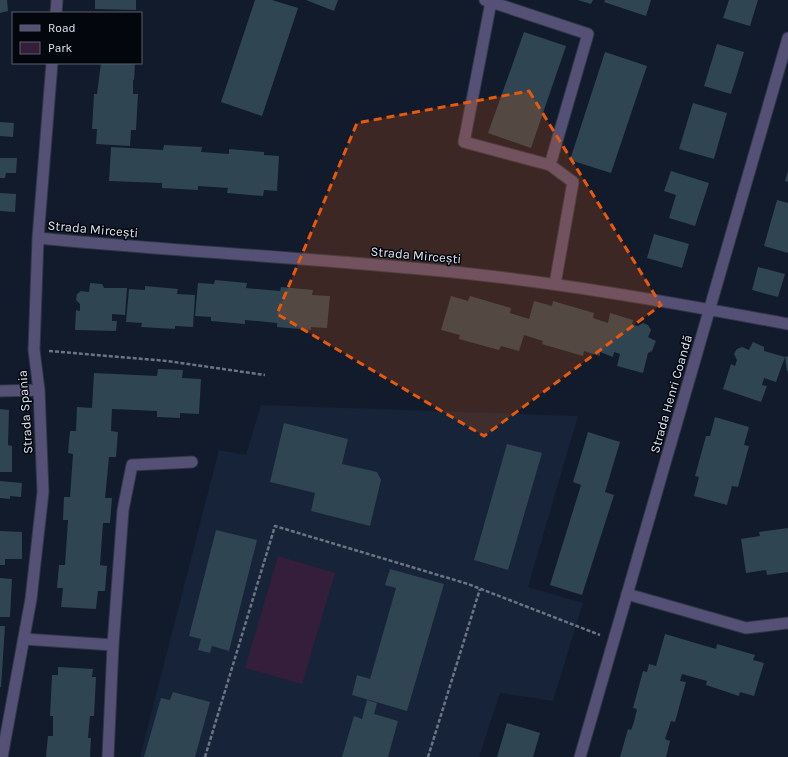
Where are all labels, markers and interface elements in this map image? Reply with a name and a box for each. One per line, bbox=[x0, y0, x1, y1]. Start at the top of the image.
legend bbox=[12, 12, 142, 64]
text: Road bbox=[48, 21, 76, 35]
text: Park bbox=[48, 41, 73, 55]
street label: Strada Mircești bbox=[47, 218, 139, 240]
street label: Strada Mircești bbox=[370, 244, 462, 266]
street label: Strada Henri Coandă bbox=[647, 333, 695, 455]
street label: Strada Spania bbox=[15, 370, 35, 454]

